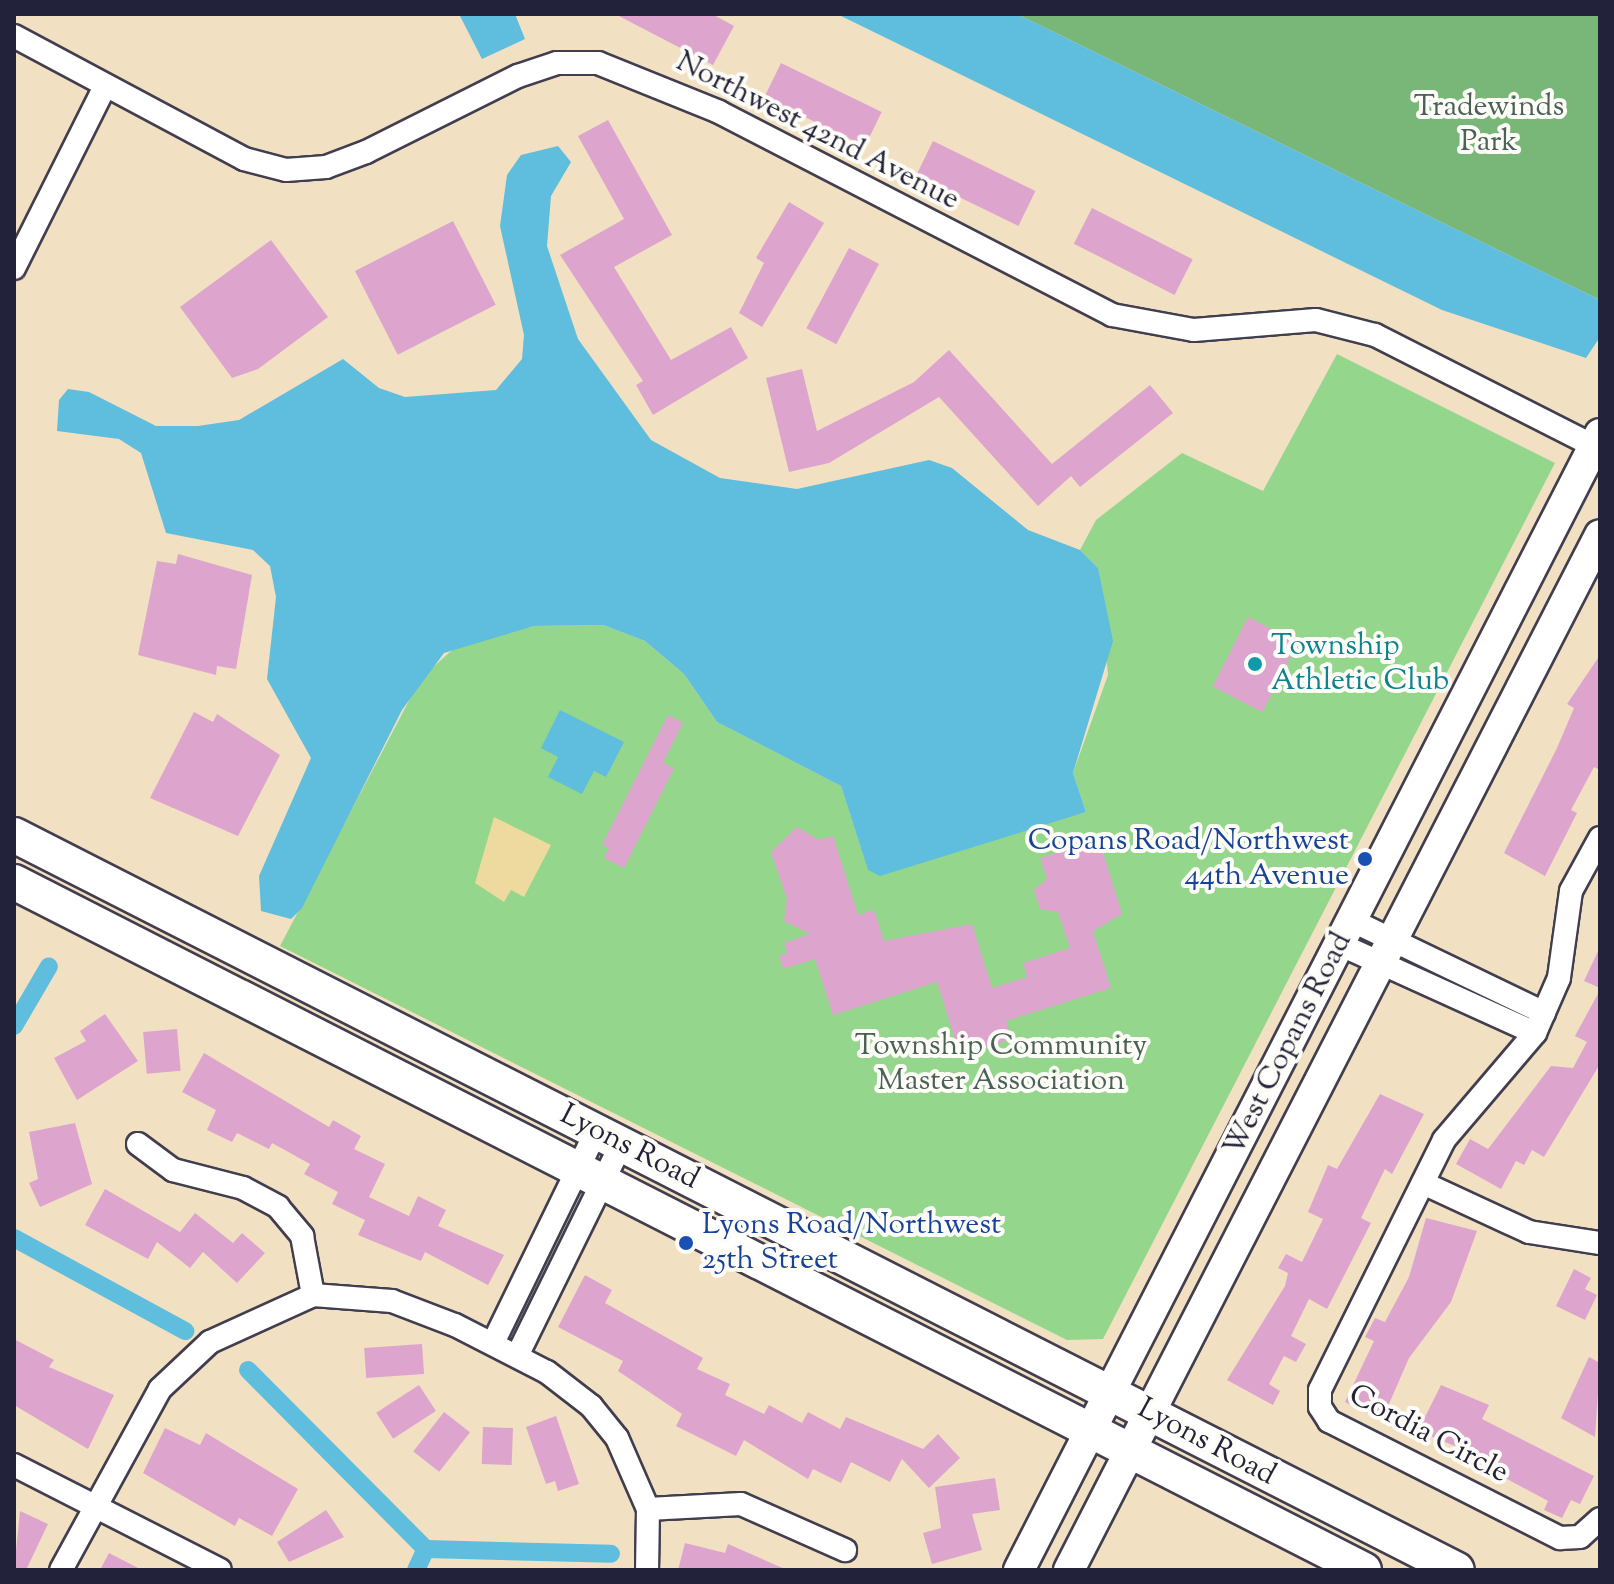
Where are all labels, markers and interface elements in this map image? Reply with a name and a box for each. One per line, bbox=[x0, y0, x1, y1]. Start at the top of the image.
street label: Northwest 42nd Avenue bbox=[669, 45, 965, 219]
park label: Tradewinds Park bbox=[1414, 90, 1564, 160]
place label: Township Athletic Club bbox=[1271, 629, 1449, 700]
marker: Township Athletic Club bbox=[1246, 655, 1264, 673]
place label: Copans Road/Northwest 44th Avenue bbox=[1028, 824, 1349, 894]
marker: Copans Road/Northwest 44th Avenue bbox=[1356, 850, 1374, 868]
street label: West Copans Road bbox=[1217, 927, 1361, 1163]
park label: Township Community Master Association bbox=[855, 1029, 1147, 1100]
street label: Lyons Road bbox=[553, 1098, 705, 1198]
place label: Lyons Road/Northwest 25th Street bbox=[702, 1208, 1001, 1278]
marker: Lyons Road/Northwest 25th Street bbox=[677, 1234, 695, 1252]
street label: Cordia Circle bbox=[1342, 1378, 1514, 1492]
street label: Lyons Road bbox=[1131, 1392, 1281, 1494]

